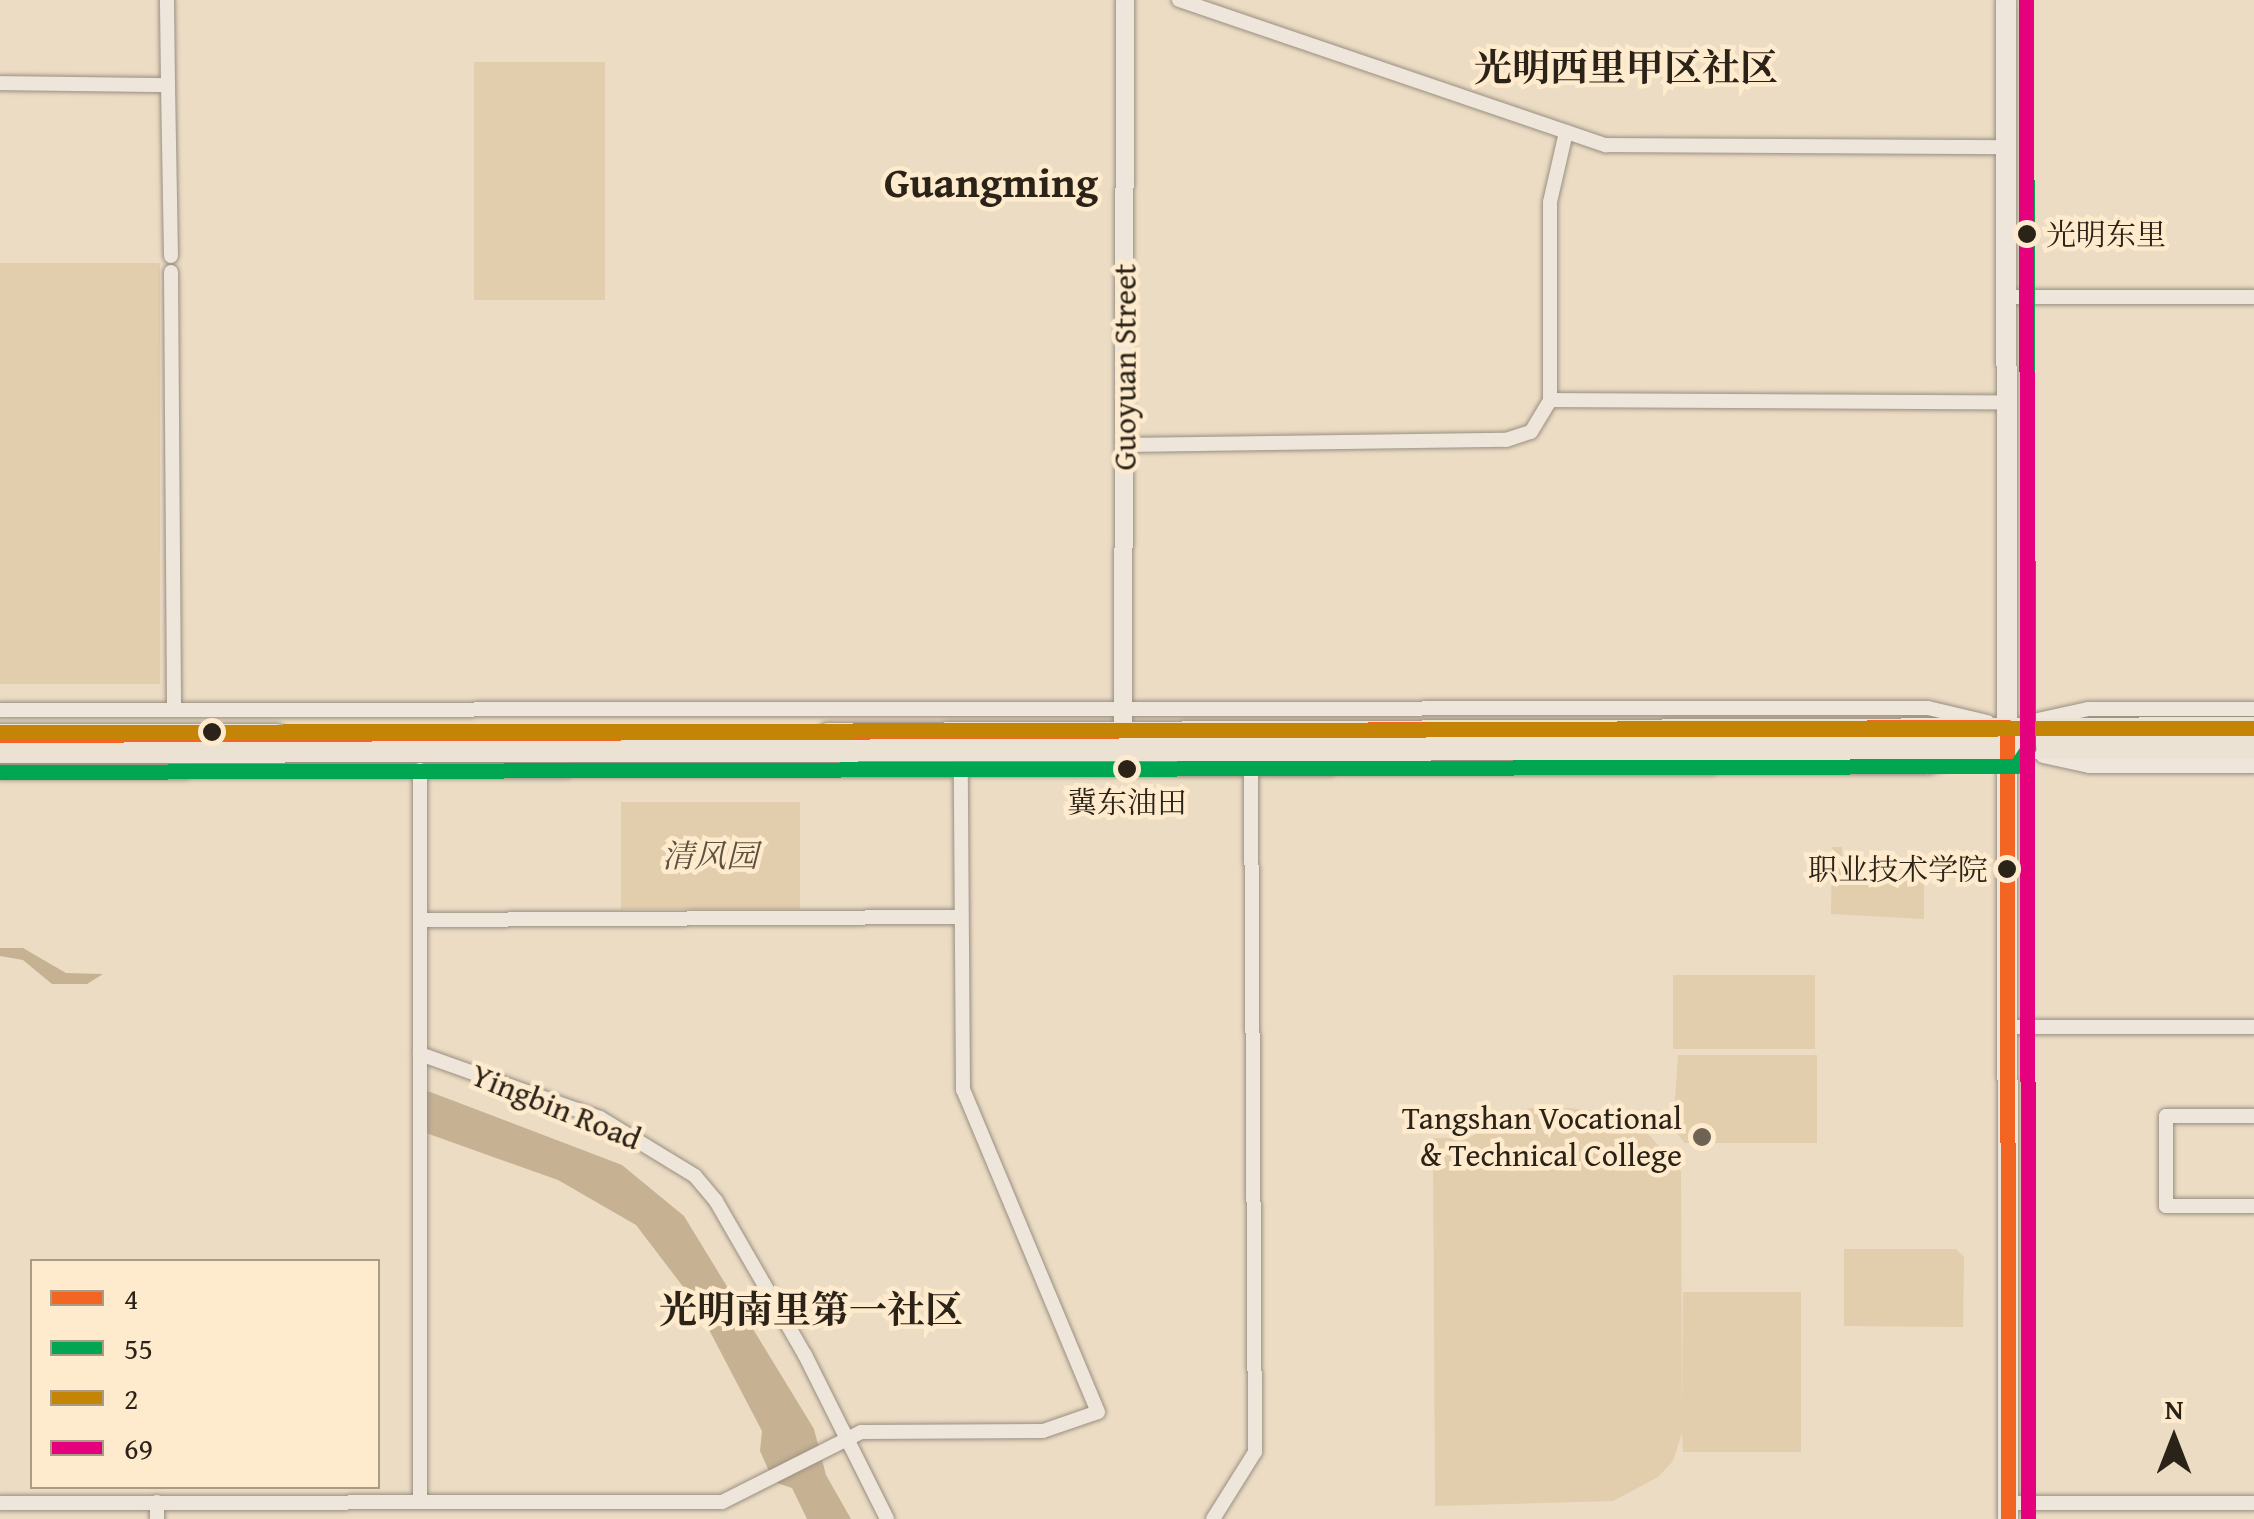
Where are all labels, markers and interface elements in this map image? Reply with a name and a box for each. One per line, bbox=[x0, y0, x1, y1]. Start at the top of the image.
district label: 光明西里甲区社区 bbox=[1474, 45, 1778, 91]
district label: Guangming bbox=[884, 157, 1098, 207]
place label: 光明东里 bbox=[2046, 216, 2166, 252]
marker: 光明东里 bbox=[2017, 224, 2037, 244]
street label: Guoyuan Street bbox=[1106, 264, 1144, 470]
unlabelled marker bbox=[202, 722, 222, 742]
marker: 冀东油田 bbox=[1117, 759, 1137, 779]
place label: 冀东油田 bbox=[1067, 784, 1187, 820]
park label: 清风园 bbox=[662, 837, 758, 875]
place label: 职业技术学院 bbox=[1808, 851, 1988, 887]
marker: 职业技术学院 bbox=[1997, 859, 2017, 879]
street label: Yingbin Road bbox=[466, 1056, 646, 1158]
place label: Tangshan Vocational & Technical College bbox=[1402, 1100, 1682, 1175]
marker: Tangshan Vocational & Technical College bbox=[1691, 1126, 1713, 1148]
legend bbox=[30, 1259, 380, 1489]
text: 4 bbox=[124, 1276, 138, 1320]
district label: 光明南里第一社区 bbox=[659, 1287, 963, 1333]
text: 55 bbox=[124, 1326, 153, 1370]
text: 2 bbox=[124, 1376, 138, 1420]
text: N bbox=[2165, 1388, 2183, 1429]
north arrow bbox=[2124, 1389, 2224, 1489]
text: 69 bbox=[124, 1426, 153, 1470]

